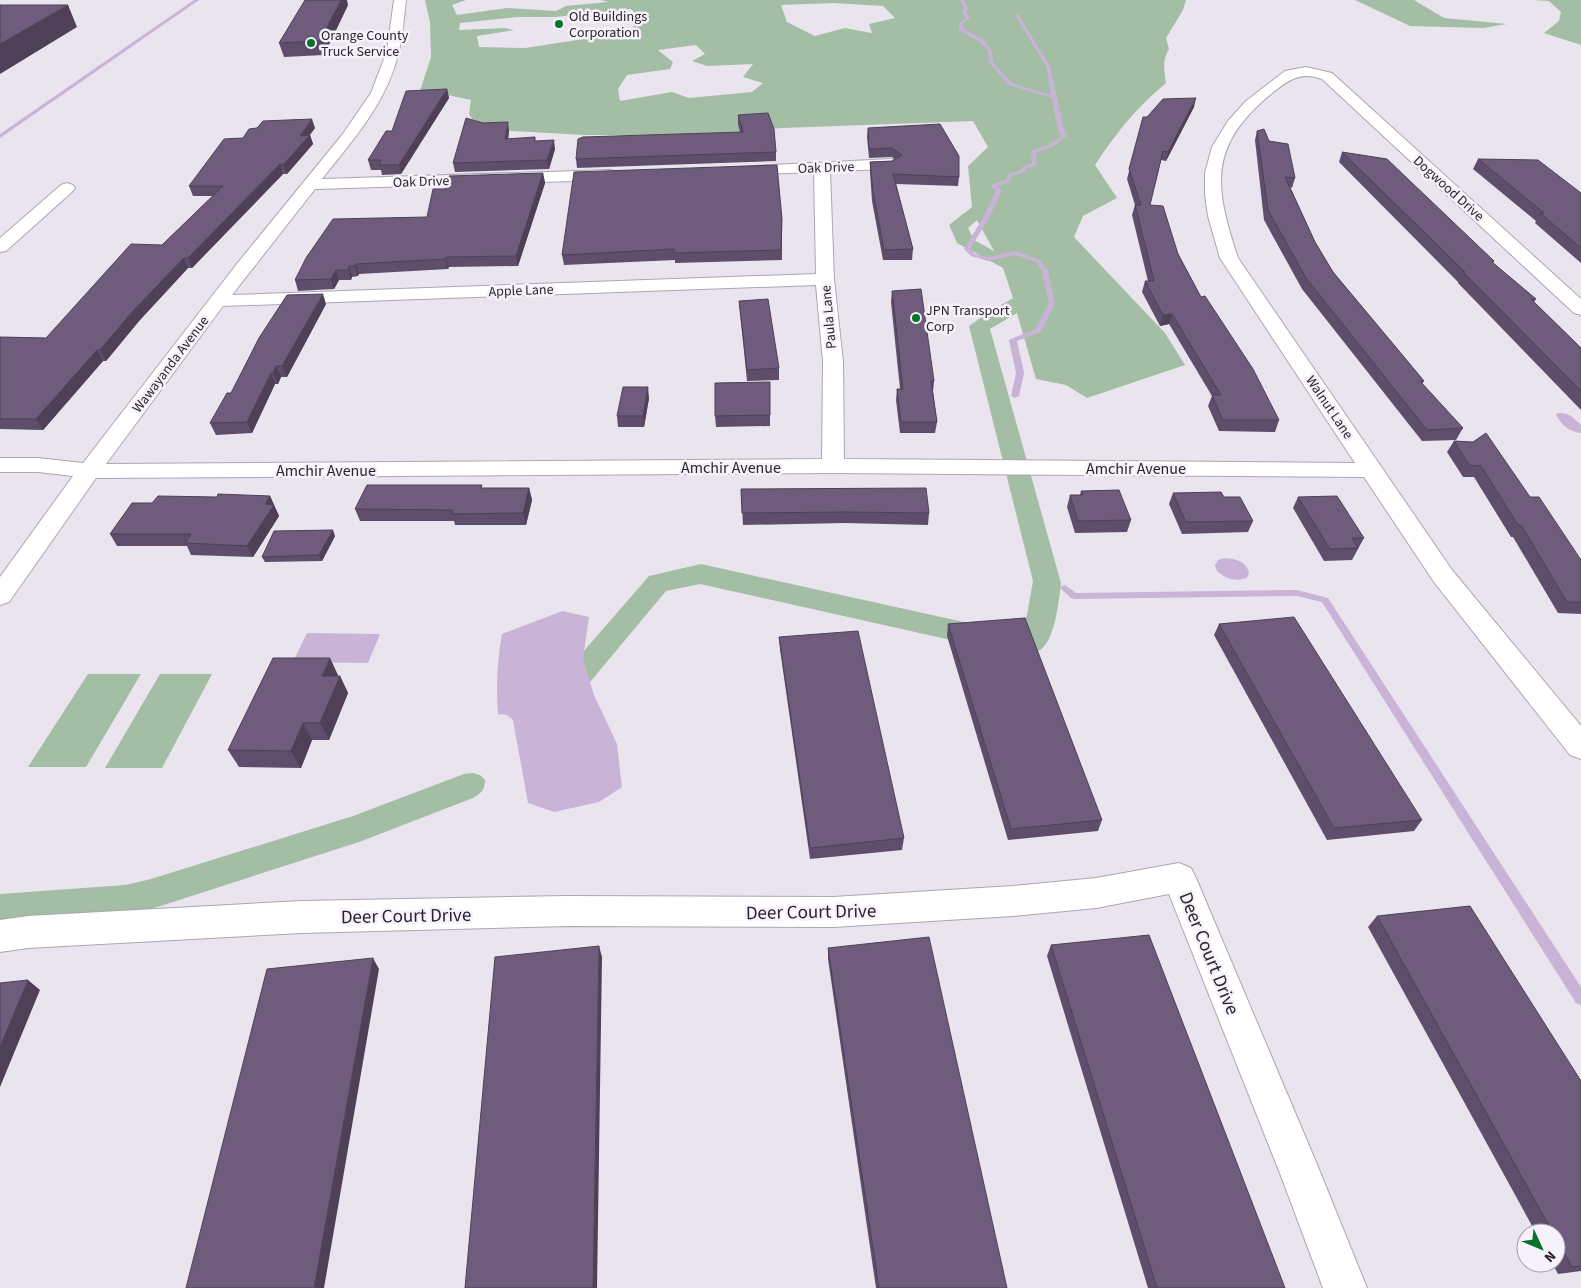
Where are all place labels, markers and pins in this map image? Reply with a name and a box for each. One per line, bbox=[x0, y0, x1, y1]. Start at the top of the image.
place label: Old Buildings Corporation bbox=[569, 7, 647, 43]
marker: Old Buildings Corporation bbox=[553, 18, 565, 30]
place label: Orange County Truck Service bbox=[321, 26, 409, 62]
marker: Orange County Truck Service bbox=[305, 37, 317, 49]
place label: JPN Transport Corp bbox=[926, 301, 1010, 337]
marker: JPN Transport Corp bbox=[910, 312, 922, 324]

